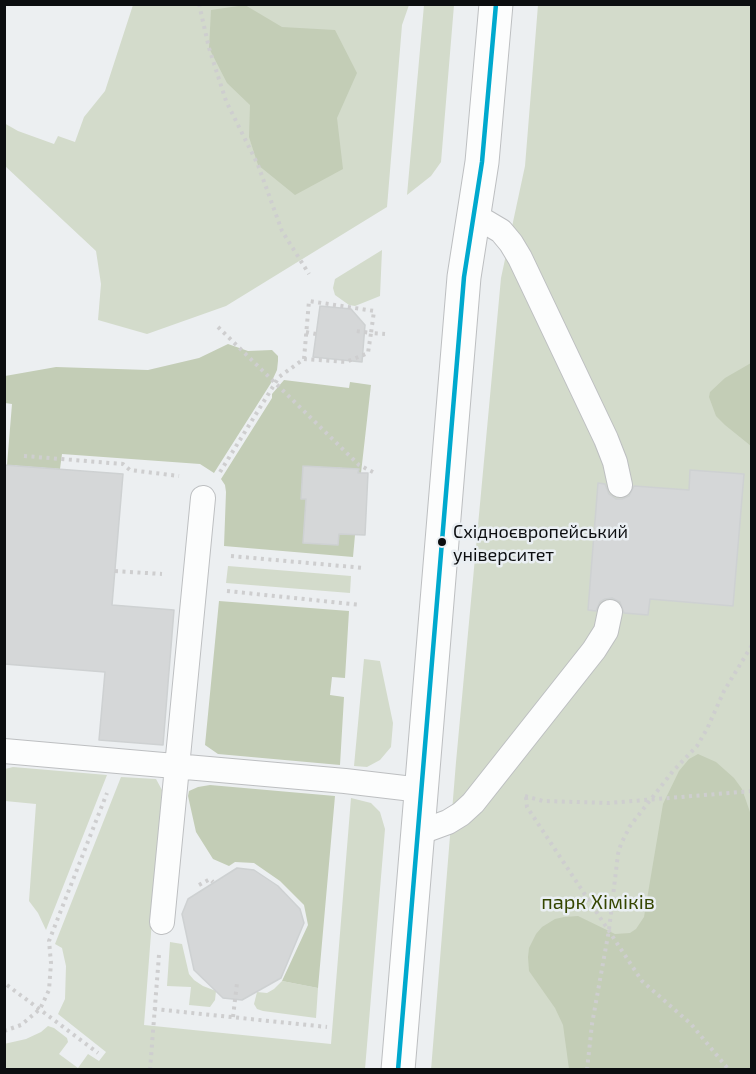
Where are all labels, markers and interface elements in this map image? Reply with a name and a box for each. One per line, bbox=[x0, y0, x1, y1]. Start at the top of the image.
place label: Східноєвропейський університет bbox=[453, 521, 628, 564]
marker: Східноєвропейський університет bbox=[436, 536, 448, 548]
park label: парк Хіміків bbox=[541, 890, 655, 914]

